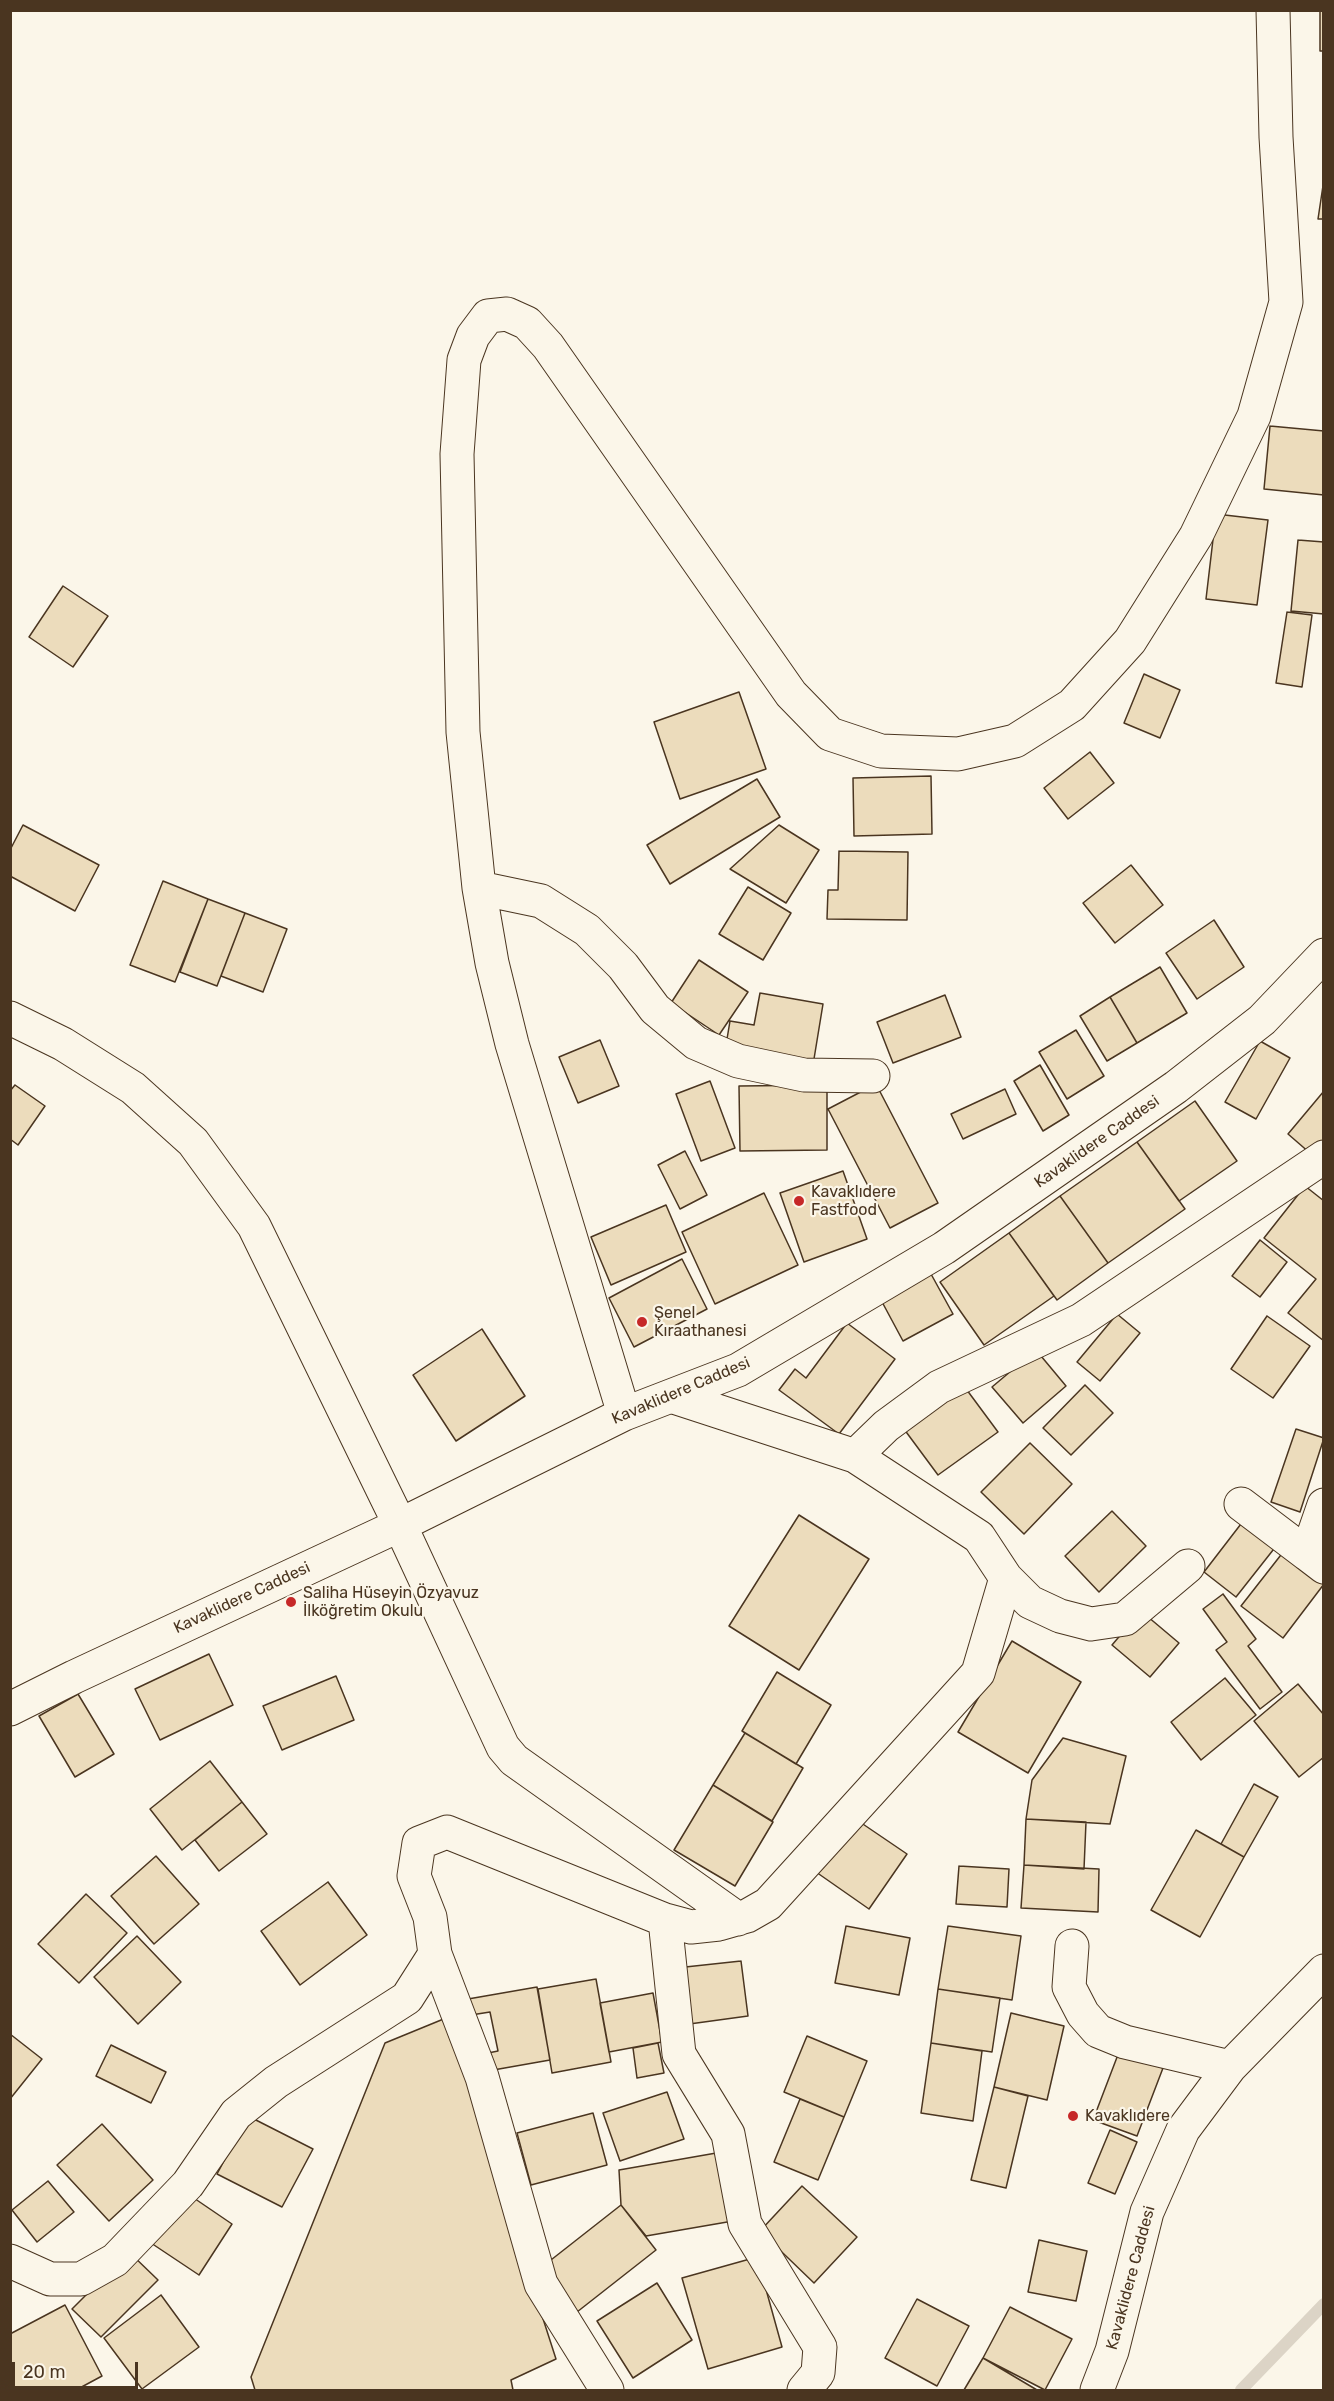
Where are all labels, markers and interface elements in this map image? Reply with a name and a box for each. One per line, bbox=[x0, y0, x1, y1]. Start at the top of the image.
street label: Kavaklidere Caddesi bbox=[1031, 1092, 1163, 1192]
place label: Kavaklıdere Fastfood bbox=[811, 1182, 896, 1220]
marker: Kavaklıdere Fastfood bbox=[792, 1194, 806, 1208]
place label: Şenel Kıraathanesi bbox=[654, 1303, 747, 1341]
marker: Şenel Kıraathanesi bbox=[635, 1315, 649, 1329]
street label: Kavaklidere Caddesi bbox=[609, 1353, 753, 1429]
street label: Kavaklidere Caddesi bbox=[171, 1558, 313, 1638]
place label: Saliha Hüseyin Özyavuz İlköğretim Okulu bbox=[303, 1583, 479, 1621]
marker: Saliha Hüseyin Özyavuz İlköğretim Okulu bbox=[284, 1595, 298, 1609]
place label: Kavaklıdere bbox=[1085, 2106, 1170, 2126]
marker: Kavaklıdere bbox=[1066, 2109, 1080, 2123]
street label: Kavaklidere Caddesi bbox=[1103, 2204, 1159, 2352]
scale bar bbox=[15, 2350, 141, 2388]
text: 20 m bbox=[23, 2361, 65, 2383]

